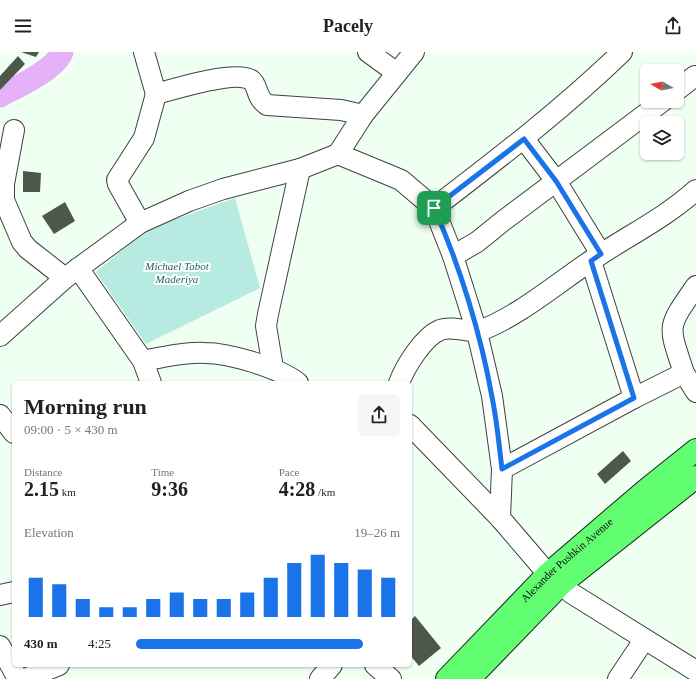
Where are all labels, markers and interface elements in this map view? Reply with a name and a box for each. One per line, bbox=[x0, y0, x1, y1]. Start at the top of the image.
icon: menu bbox=[12, 15, 34, 37]
icon: share bbox=[662, 15, 684, 37]
text: Pacely bbox=[323, 16, 373, 36]
north arrow bbox=[640, 64, 684, 108]
map controls bbox=[640, 64, 684, 160]
button: layers bbox=[640, 116, 684, 160]
pin bbox=[417, 191, 451, 225]
icon: arrive bbox=[423, 197, 445, 219]
park label: Michael Tabot Maderiya bbox=[144, 260, 210, 285]
text: Morning run bbox=[24, 394, 147, 419]
button: share bbox=[358, 394, 400, 436]
text: 09:00 · 5 × 430 m bbox=[24, 422, 118, 437]
text: Distance bbox=[24, 466, 62, 478]
text: Time bbox=[151, 466, 174, 478]
text: Pace bbox=[279, 466, 299, 478]
text: 2.15 bbox=[24, 478, 59, 500]
text: 9:36 bbox=[151, 478, 188, 500]
text: 4:28 bbox=[279, 478, 315, 500]
text: km bbox=[59, 486, 76, 498]
text: /km bbox=[315, 486, 335, 498]
street label: Alexander Pushkin Avenue bbox=[518, 515, 615, 604]
text: Elevation bbox=[24, 525, 74, 540]
text: 19–26 m bbox=[354, 525, 400, 540]
text: 430 m bbox=[24, 636, 58, 651]
text: 4:25 bbox=[88, 636, 111, 651]

